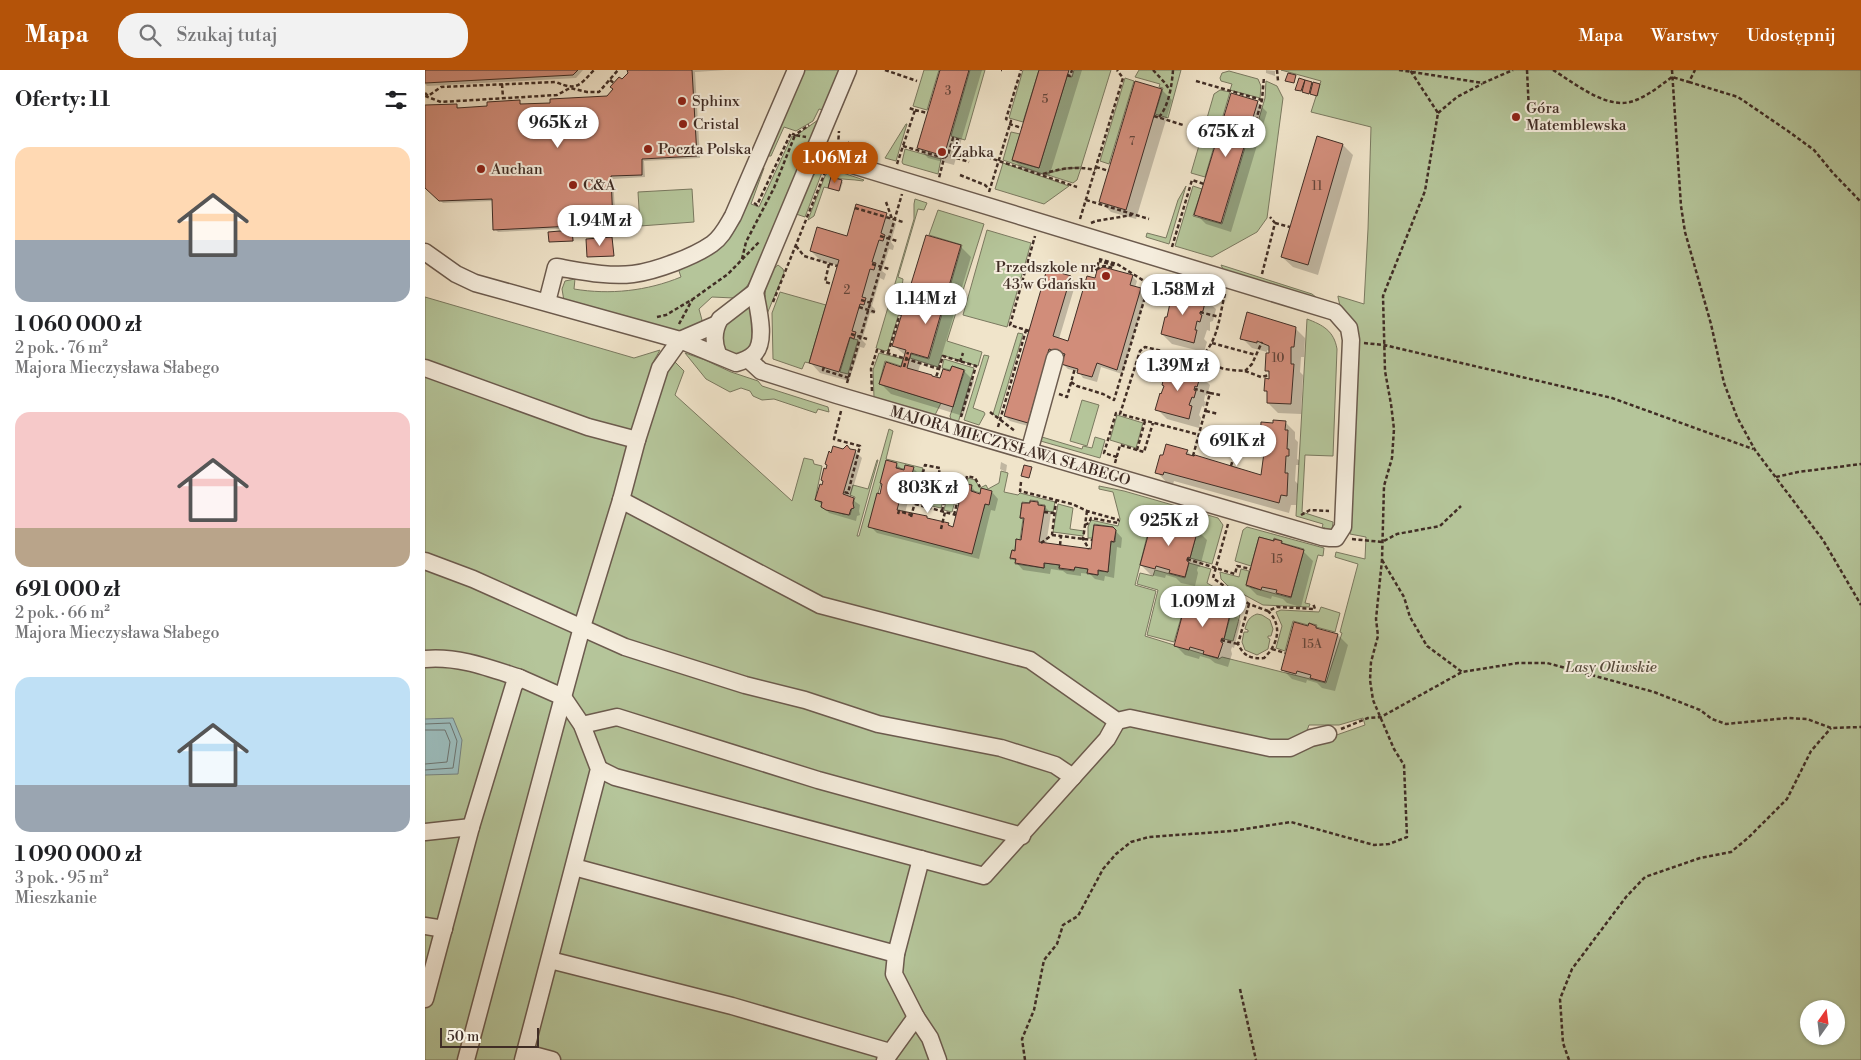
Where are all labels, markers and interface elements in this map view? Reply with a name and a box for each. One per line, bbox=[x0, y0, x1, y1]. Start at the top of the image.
search box bbox=[118, 13, 468, 58]
text: Mapa bbox=[25, 20, 88, 50]
icon: search bbox=[136, 21, 164, 49]
text: Szukaj tutaj bbox=[176, 23, 278, 47]
text: Mapa bbox=[1579, 24, 1623, 47]
text: Warstwy bbox=[1651, 24, 1719, 47]
text: Udostępnij bbox=[1747, 24, 1836, 47]
house number: 3 bbox=[945, 84, 952, 99]
icon: filters bbox=[382, 86, 410, 114]
text: Oferty: 11 bbox=[15, 87, 110, 113]
place label: Sphinx bbox=[692, 92, 740, 111]
house number: 5 bbox=[1042, 92, 1049, 107]
marker: Sphinx bbox=[676, 95, 688, 107]
place label: Góra Matemblewska bbox=[1526, 99, 1627, 135]
pin: 965K zł bbox=[512, 106, 604, 149]
marker: Góra Matemblewska bbox=[1510, 111, 1522, 123]
text: 965K zł bbox=[529, 113, 587, 133]
place label: Cristal bbox=[693, 115, 740, 134]
pin: 675K zł bbox=[1180, 116, 1272, 158]
marker: Cristal bbox=[677, 118, 689, 130]
text: 675K zł bbox=[1198, 122, 1254, 142]
house number: 7 bbox=[1129, 134, 1135, 149]
place label: Poczta Polska bbox=[658, 140, 752, 159]
pin: 1.06M zł bbox=[783, 142, 887, 184]
place label: Żabka bbox=[952, 142, 994, 162]
marker: Poczta Polska bbox=[642, 143, 654, 155]
marker: Żabka bbox=[936, 146, 948, 158]
text: 1.06M zł bbox=[803, 148, 867, 168]
place label: Auchan bbox=[490, 160, 543, 179]
marker: Auchan bbox=[475, 163, 487, 175]
place label: C&A bbox=[583, 176, 616, 195]
marker: C&A bbox=[567, 179, 579, 191]
house number: 11 bbox=[1312, 179, 1323, 194]
icon: home bbox=[168, 180, 258, 270]
pin: 1.94M zł bbox=[548, 204, 652, 247]
text: 1.94M zł bbox=[568, 211, 632, 231]
place label: Przedszkole nr 43 w Gdańsku bbox=[996, 258, 1097, 294]
marker: Przedszkole nr 43 w Gdańsku bbox=[1100, 270, 1112, 282]
pin: 1.58M zł bbox=[1131, 274, 1235, 316]
text: 1.58M zł bbox=[1152, 280, 1214, 300]
pin: 1.14M zł bbox=[874, 282, 978, 325]
house number: 2 bbox=[844, 283, 851, 298]
text: 1.14M zł bbox=[896, 289, 956, 309]
text: 1 060 000 zł bbox=[15, 312, 142, 338]
text: 2 pok. · 76 m² bbox=[15, 338, 108, 358]
pin: 1.39M zł bbox=[1126, 350, 1230, 392]
house number: 10 bbox=[1272, 351, 1284, 366]
text: 1.39M zł bbox=[1147, 356, 1209, 376]
text: Majora Mieczysława Słabego bbox=[15, 358, 219, 378]
street label: MAJORA MIECZYSŁAWA SŁABEGO bbox=[888, 402, 1133, 490]
pin: 691K zł bbox=[1191, 424, 1283, 467]
text: 691K zł bbox=[1209, 431, 1265, 451]
icon: home bbox=[168, 445, 258, 535]
pin: 803K zł bbox=[882, 472, 974, 514]
text: 803K zł bbox=[898, 478, 958, 498]
pin: 925K zł bbox=[1123, 504, 1215, 547]
text: 925K zł bbox=[1140, 511, 1198, 531]
house number: 15 bbox=[1271, 552, 1283, 567]
text: 691 000 zł bbox=[15, 577, 120, 603]
pin: 1.09M zł bbox=[1151, 586, 1255, 628]
text: 1.09M zł bbox=[1171, 592, 1235, 612]
text: 2 pok. · 66 m² bbox=[15, 603, 110, 623]
text: Majora Mieczysława Słabego bbox=[15, 623, 219, 643]
house number: 15A bbox=[1302, 637, 1323, 652]
park label: Lasy Oliwskie bbox=[1564, 658, 1657, 677]
icon: home bbox=[168, 710, 258, 800]
text: 1 090 000 zł bbox=[15, 842, 142, 868]
text: 3 pok. · 95 m² bbox=[15, 868, 109, 888]
text: Mieszkanie bbox=[15, 888, 97, 908]
north arrow bbox=[1800, 1000, 1845, 1045]
map controls bbox=[1800, 1000, 1845, 1045]
scale bar bbox=[440, 1025, 539, 1048]
text: 50 m bbox=[447, 1028, 479, 1046]

